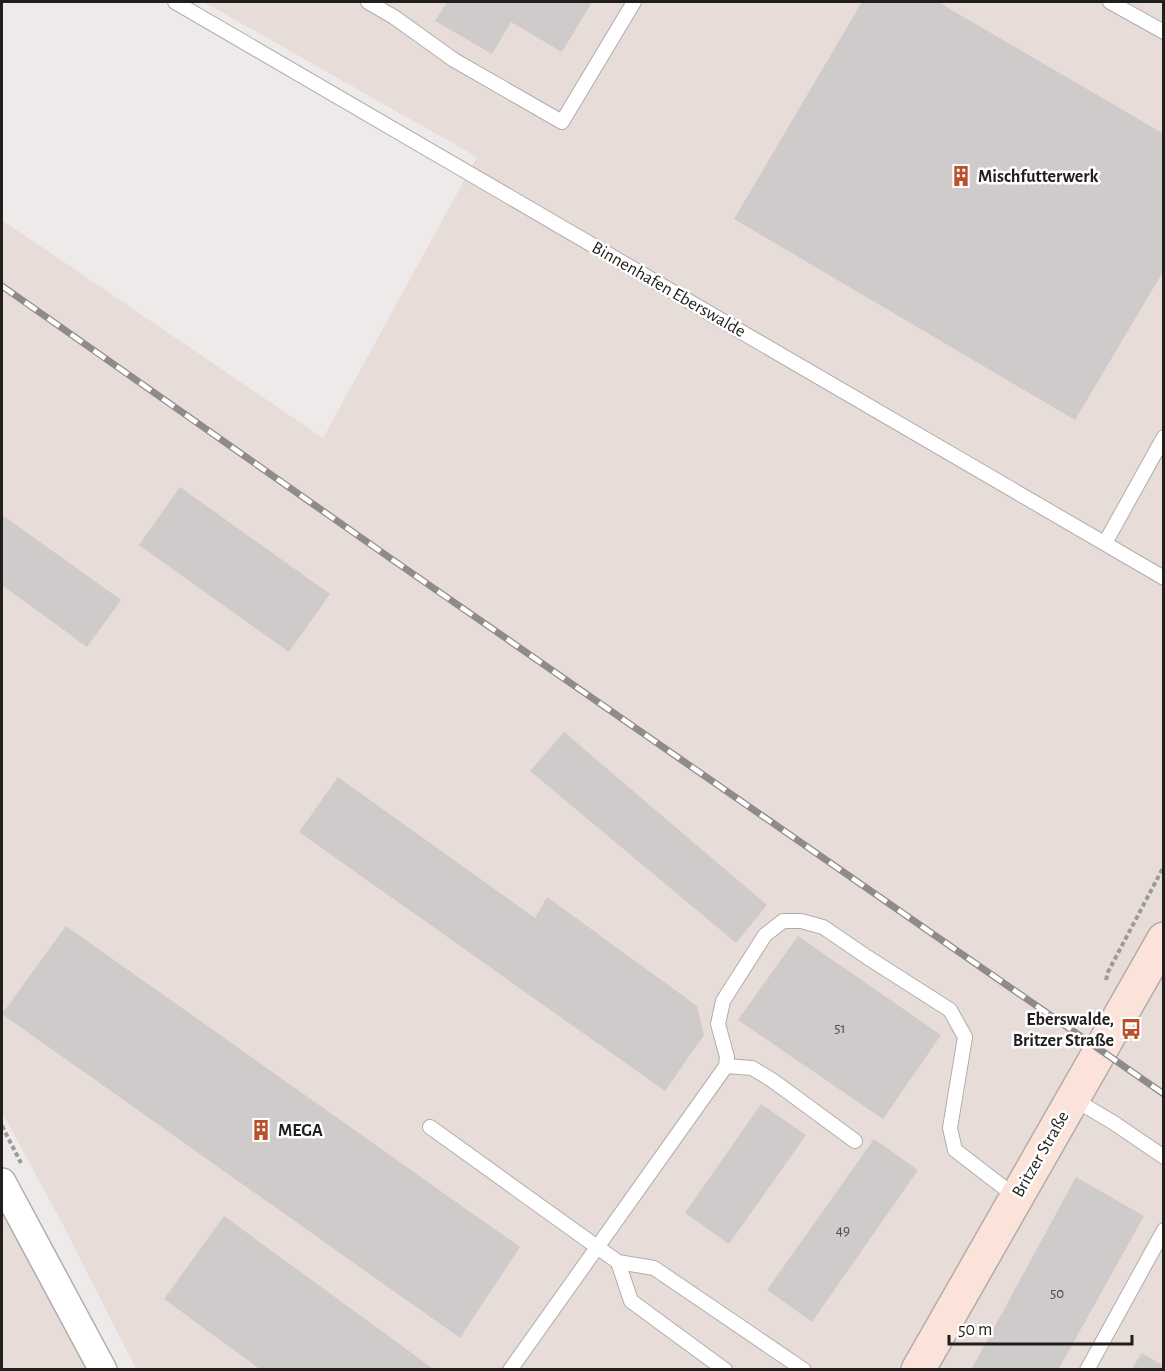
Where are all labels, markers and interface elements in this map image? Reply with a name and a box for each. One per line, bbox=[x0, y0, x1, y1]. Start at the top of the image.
building icon: Mischfutterwerk bbox=[949, 164, 973, 188]
place label: Mischfutterwerk bbox=[978, 168, 1098, 186]
street label: Binnenhafen Eberswalde bbox=[589, 239, 748, 341]
place label: Eberswalde, Britzer Straße bbox=[1013, 1011, 1114, 1050]
bus stop icon: Eberswalde, Britzer Straße bbox=[1119, 1017, 1143, 1041]
house number: 51 bbox=[834, 1021, 846, 1036]
street label: Britzer Straße bbox=[1009, 1108, 1073, 1201]
building icon: MEGA bbox=[249, 1118, 273, 1142]
place label: MEGA bbox=[278, 1122, 323, 1140]
house number: 49 bbox=[836, 1223, 850, 1238]
house number: 50 bbox=[1050, 1286, 1064, 1301]
scale bar bbox=[949, 1308, 1132, 1346]
text: 50 m bbox=[958, 1321, 992, 1339]

